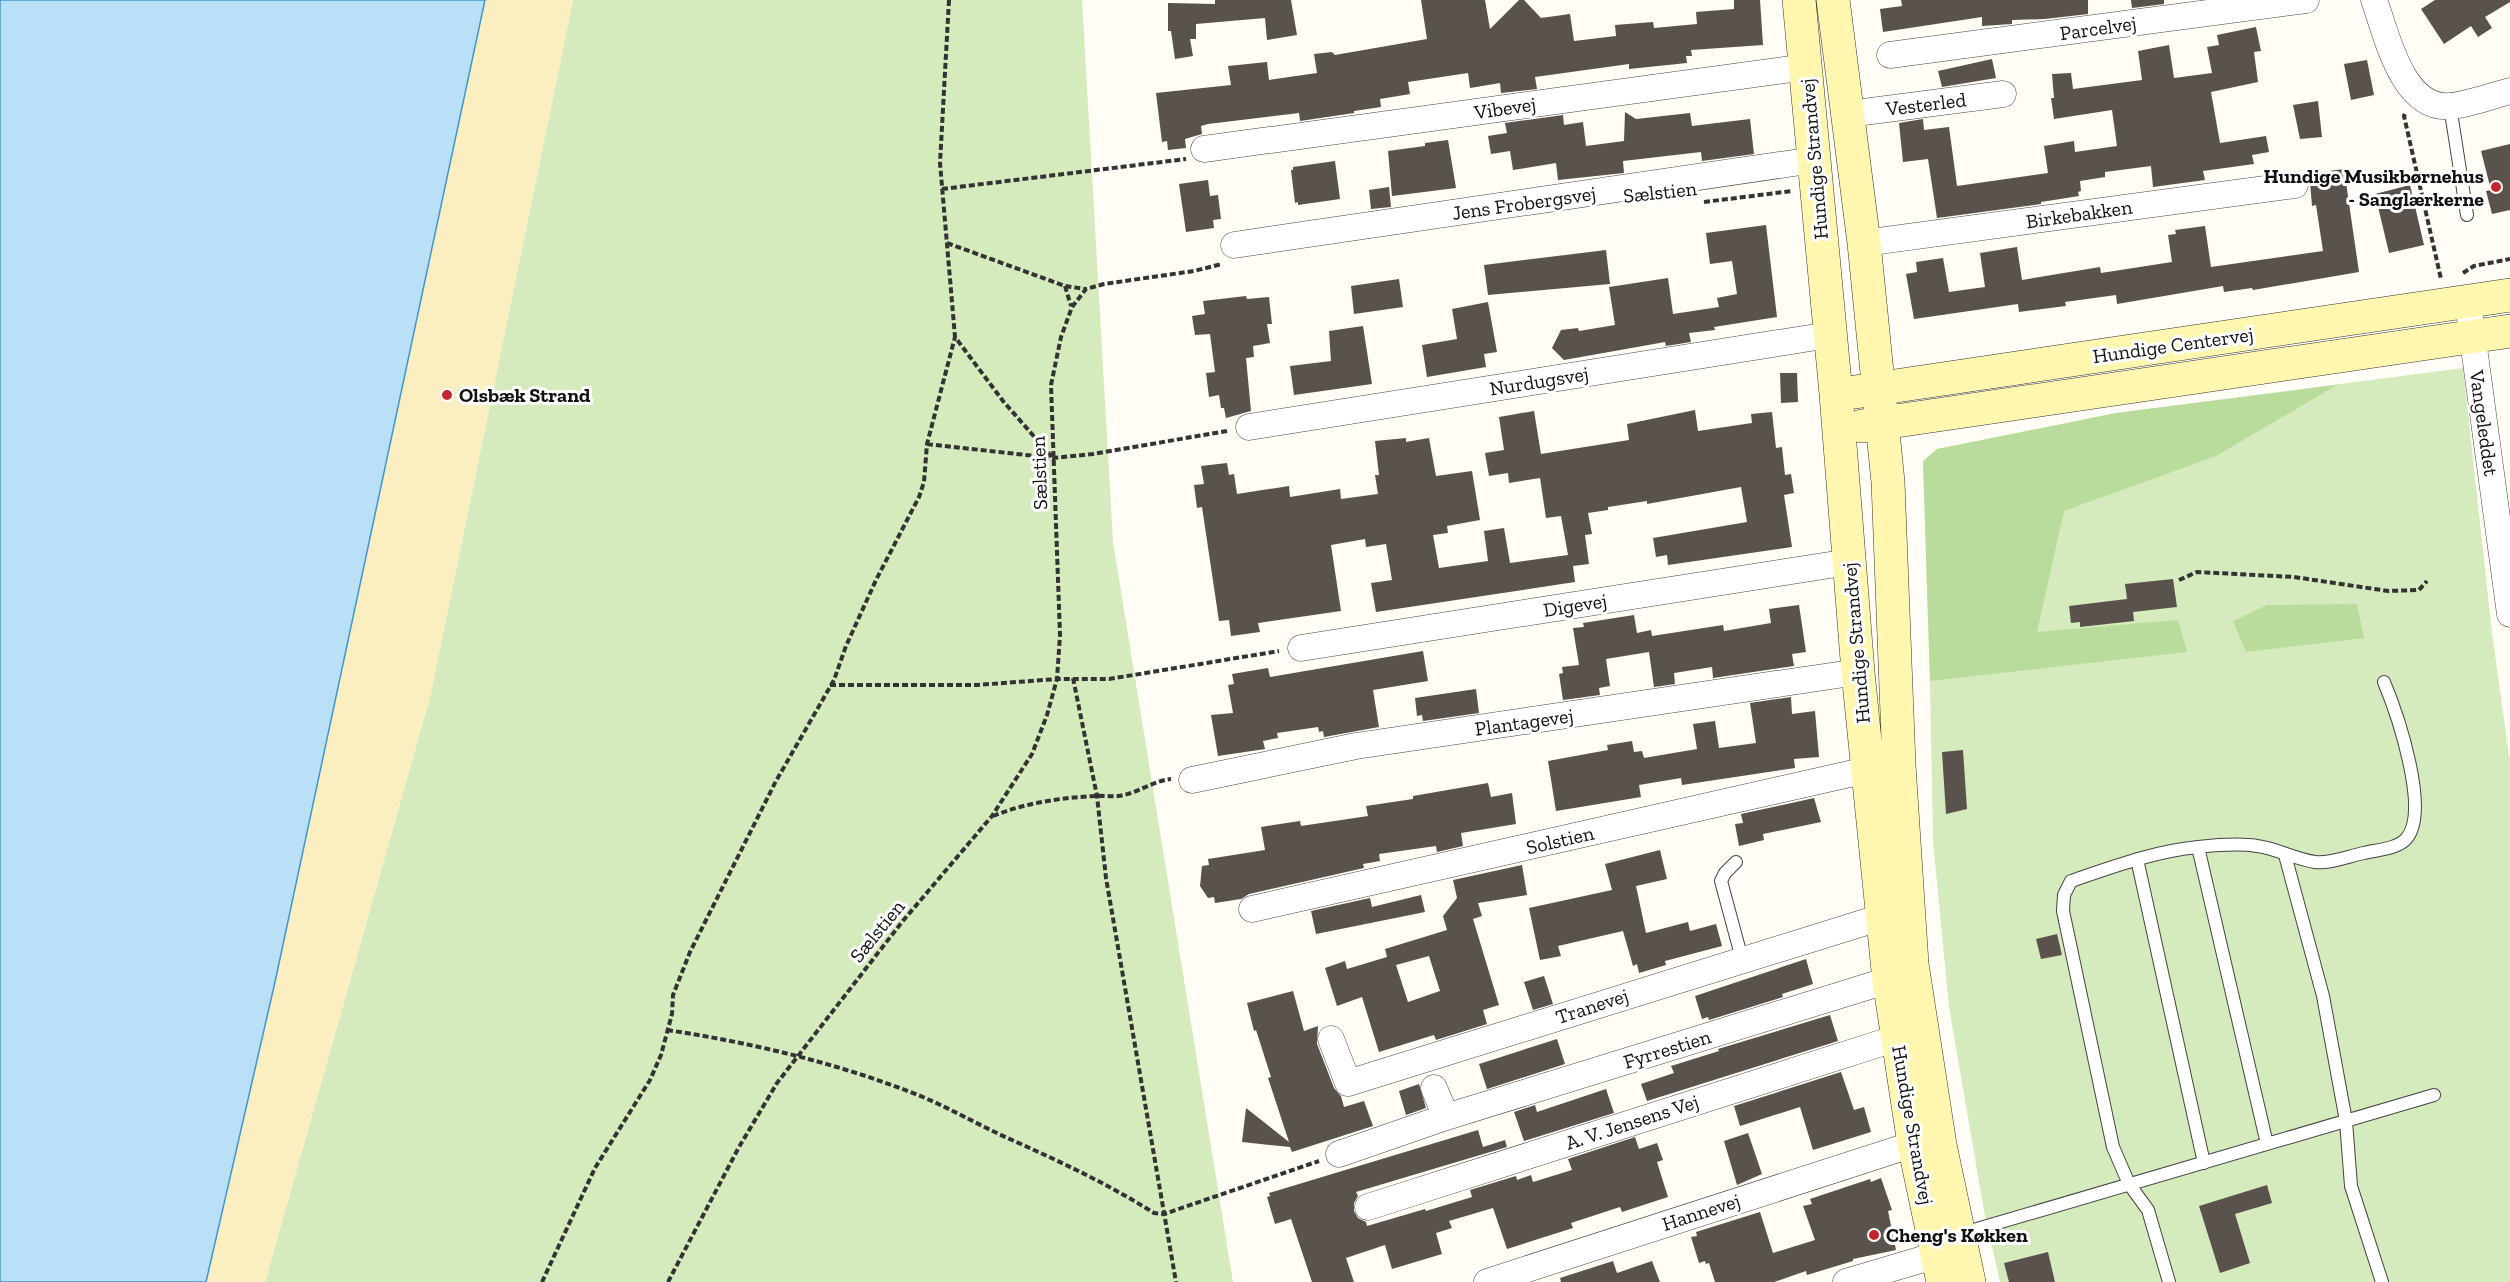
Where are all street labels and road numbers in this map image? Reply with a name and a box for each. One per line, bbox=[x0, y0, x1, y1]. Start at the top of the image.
street label: Parcelvej bbox=[2058, 11, 2138, 45]
street label: Hundige Strandvej bbox=[1795, 77, 1833, 241]
street label: Vesterled bbox=[1884, 87, 1967, 121]
street label: Vibevej bbox=[1472, 92, 1537, 124]
street label: Sælstien bbox=[1622, 176, 1698, 208]
street label: Jens Frobergsvej bbox=[1450, 181, 1598, 225]
street label: Birkebakken bbox=[2024, 195, 2134, 233]
street label: Hundige Centervej bbox=[2091, 322, 2255, 368]
street label: Nurdugsvej bbox=[1488, 361, 1590, 401]
street label: Vangeleddet bbox=[2465, 368, 2503, 478]
street label: Sælstien bbox=[1026, 435, 1052, 510]
street label: Hundige Strandvej bbox=[1837, 561, 1875, 725]
street label: Digevej bbox=[1542, 588, 1608, 622]
street label: Plantagevej bbox=[1473, 703, 1575, 741]
street label: Solstien bbox=[1524, 820, 1597, 859]
street label: Sælstien bbox=[844, 894, 910, 967]
street label: Tranevej bbox=[1553, 983, 1631, 1029]
street label: Fyrrestien bbox=[1620, 1024, 1714, 1074]
street label: Hundige Strandvej bbox=[1887, 1043, 1939, 1207]
street label: A. V. Jensens Vej bbox=[1562, 1089, 1702, 1155]
street label: Hannevej bbox=[1659, 1188, 1743, 1236]

